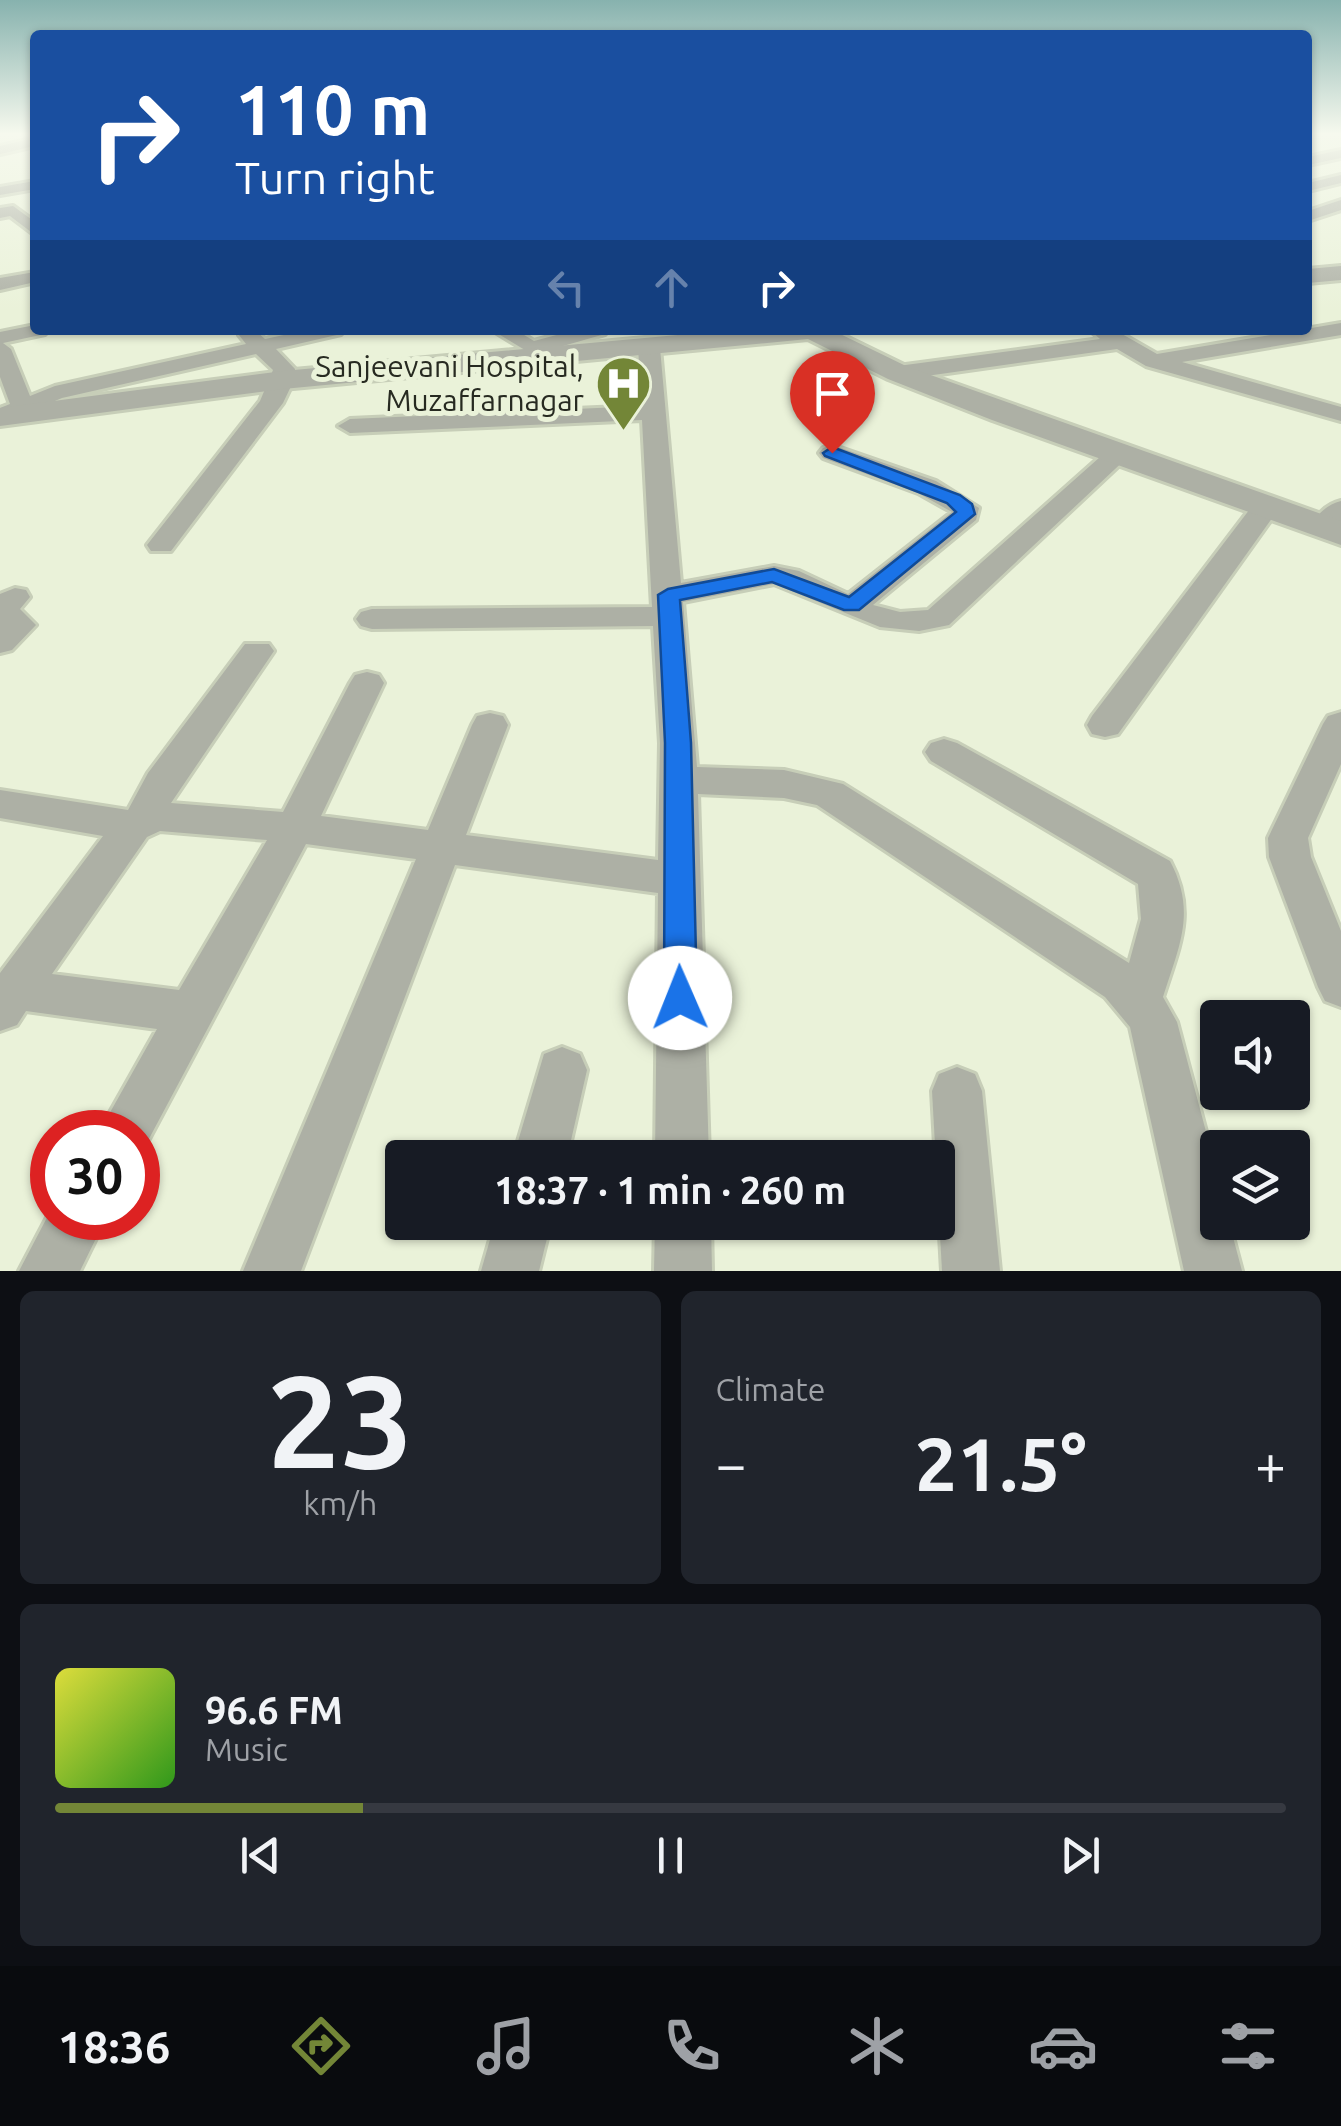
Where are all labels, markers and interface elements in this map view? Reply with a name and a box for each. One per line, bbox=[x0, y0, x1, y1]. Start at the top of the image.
icon: right bbox=[70, 70, 200, 200]
text: 110 m bbox=[235, 70, 430, 148]
text: Turn right bbox=[235, 152, 435, 203]
icon: left bbox=[539, 260, 594, 315]
icon: ahead bbox=[644, 260, 699, 315]
icon: right bbox=[749, 260, 804, 315]
place label: Sanjeevani Hospital, Muzaffarnagar bbox=[315, 349, 585, 417]
pin bbox=[790, 351, 875, 454]
hospital icon: Sanjeevani Hospital, Muzaffarnagar bbox=[593, 353, 653, 432]
icon: arrive bbox=[805, 366, 860, 421]
position arrow bbox=[628, 946, 732, 1050]
map controls bbox=[1200, 1000, 1310, 1240]
button: sound bbox=[1200, 1000, 1310, 1110]
speed limit sign: 30 bbox=[30, 1110, 160, 1240]
button: layers bbox=[1200, 1130, 1310, 1240]
text: 18:37 · 1 min · 260 m bbox=[494, 1169, 846, 1211]
text: 23 bbox=[267, 1347, 414, 1493]
text: Climate bbox=[716, 1371, 826, 1407]
text: 21.5° bbox=[915, 1421, 1087, 1505]
text: − bbox=[716, 1433, 747, 1494]
text: + bbox=[1255, 1433, 1286, 1494]
text: km/h bbox=[303, 1485, 377, 1521]
text: 96.6 FM bbox=[205, 1689, 343, 1731]
text: Music bbox=[205, 1731, 288, 1767]
icon: previous bbox=[233, 1828, 288, 1883]
icon: pause bbox=[643, 1828, 698, 1883]
icon: next bbox=[1053, 1828, 1108, 1883]
icon: directions bbox=[286, 2011, 356, 2081]
icon: music bbox=[471, 2011, 541, 2081]
icon: phone bbox=[657, 2011, 727, 2081]
icon: climate bbox=[842, 2011, 912, 2081]
icon: car bbox=[1028, 2011, 1098, 2081]
icon: filters bbox=[1213, 2011, 1283, 2081]
text: 18:36 bbox=[58, 2021, 170, 2072]

